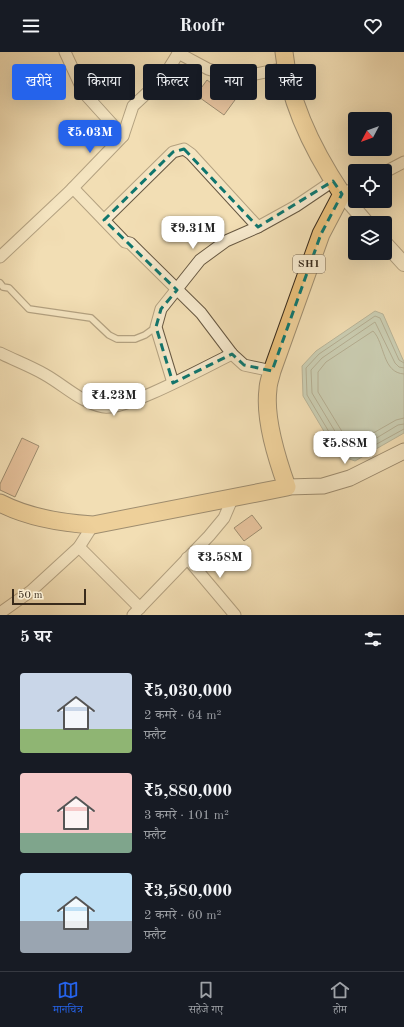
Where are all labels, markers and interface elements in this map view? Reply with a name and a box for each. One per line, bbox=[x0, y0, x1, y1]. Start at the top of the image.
icon: menu bbox=[20, 15, 42, 37]
icon: heart bbox=[362, 15, 384, 37]
text: Roofr bbox=[179, 17, 225, 35]
chip: खरीदें bbox=[12, 64, 66, 100]
chip: किराया bbox=[74, 64, 135, 100]
chip: फ़िल्टर bbox=[143, 64, 202, 100]
chip: नया bbox=[210, 64, 257, 100]
chip: फ़्लैट bbox=[265, 64, 316, 100]
north arrow bbox=[348, 112, 392, 156]
map controls bbox=[348, 112, 392, 260]
pin: ₹5.03M bbox=[57, 120, 123, 154]
text: ₹5.03M bbox=[67, 126, 113, 139]
button: locate bbox=[348, 164, 392, 208]
pin: ₹9.31M bbox=[160, 216, 226, 250]
button: layers bbox=[348, 216, 392, 260]
text: ₹9.31M bbox=[170, 222, 216, 235]
road number: SH1 bbox=[293, 255, 325, 273]
pin: ₹4.23M bbox=[81, 383, 147, 417]
text: ₹4.23M bbox=[91, 389, 137, 402]
pin: ₹5.88M bbox=[312, 431, 378, 465]
text: ₹5.88M bbox=[322, 437, 368, 450]
pin: ₹3.58M bbox=[187, 545, 253, 579]
text: ₹3.58M bbox=[197, 551, 243, 564]
scale bar bbox=[12, 587, 86, 606]
text: 50 m bbox=[18, 590, 43, 601]
icon: filters bbox=[362, 628, 384, 650]
text: 5 घर bbox=[20, 629, 52, 646]
text: ₹5,030,000 bbox=[144, 683, 232, 700]
icon: home bbox=[52, 689, 100, 737]
text: 2 कमरे · 64 m² bbox=[144, 709, 221, 722]
text: फ़्लैट bbox=[144, 729, 166, 742]
text: ₹5,880,000 bbox=[144, 783, 232, 800]
icon: home bbox=[52, 789, 100, 837]
text: 3 कमरे · 101 m² bbox=[144, 809, 229, 822]
text: फ़्लैट bbox=[144, 829, 166, 842]
text: ₹3,580,000 bbox=[144, 883, 232, 900]
icon: home bbox=[52, 889, 100, 937]
text: 2 कमरे · 60 m² bbox=[144, 909, 221, 922]
text: फ़्लैट bbox=[144, 929, 166, 942]
tab: मानचित्र bbox=[53, 979, 83, 1020]
tab: सहेजे गए bbox=[189, 979, 223, 1020]
tab: होम bbox=[329, 979, 351, 1020]

